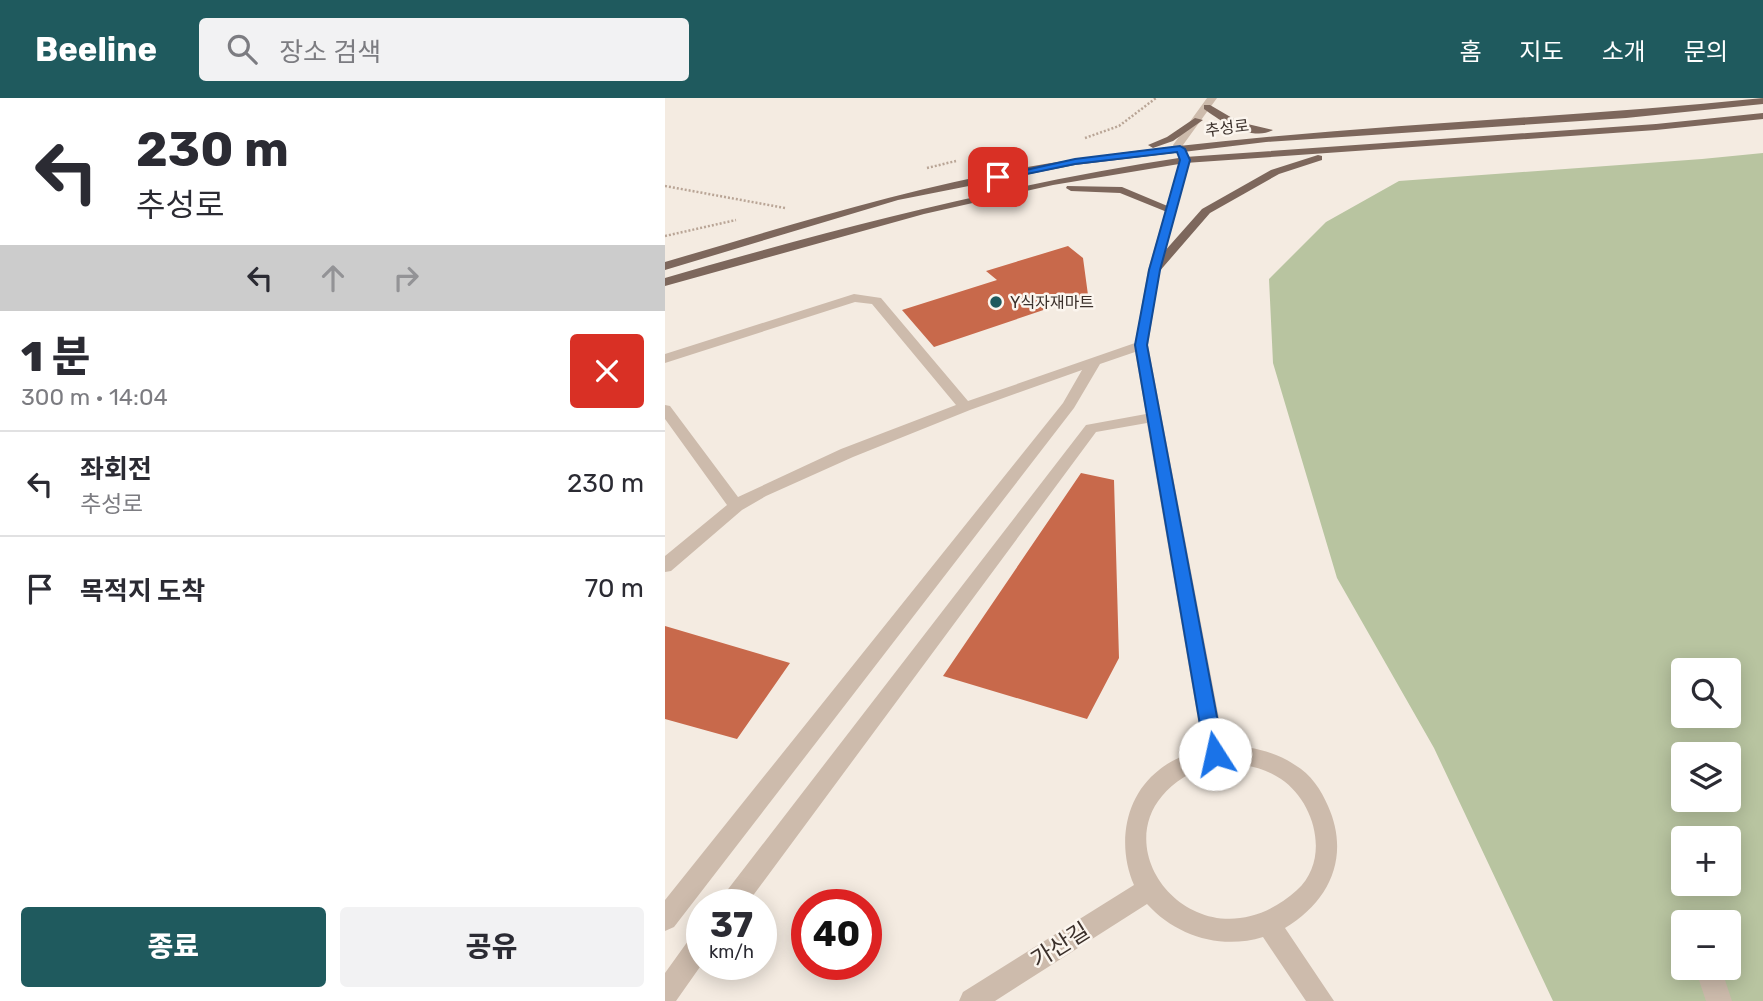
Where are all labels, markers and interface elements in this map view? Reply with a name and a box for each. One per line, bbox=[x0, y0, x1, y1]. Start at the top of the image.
search box bbox=[199, 18, 689, 81]
text: Beeline bbox=[35, 30, 157, 69]
icon: search bbox=[223, 30, 261, 68]
text: 장소 검색 bbox=[279, 37, 381, 68]
text: 홈 bbox=[1459, 38, 1481, 66]
text: 지도 bbox=[1519, 38, 1564, 66]
text: 소개 bbox=[1602, 38, 1646, 66]
text: 문의 bbox=[1684, 38, 1728, 66]
street label: 추성로 bbox=[1204, 116, 1250, 140]
text: 230 m bbox=[136, 120, 289, 178]
icon: left bbox=[21, 126, 112, 217]
pin bbox=[968, 147, 1028, 207]
icon: arrive bbox=[979, 158, 1017, 196]
text: 추성로 bbox=[136, 186, 224, 224]
icon: left bbox=[241, 259, 279, 297]
icon: ahead bbox=[314, 259, 352, 297]
icon: right bbox=[387, 259, 425, 297]
place label: Y식자재마트 bbox=[1010, 293, 1094, 312]
marker: Y식자재마트 bbox=[988, 294, 1004, 310]
text: 1 분 bbox=[21, 332, 90, 382]
button: close bbox=[570, 334, 644, 408]
text: 300 m · 14:04 bbox=[21, 383, 168, 411]
text: 좌회전 bbox=[80, 454, 152, 485]
icon: left bbox=[21, 465, 59, 503]
text: 230 m bbox=[567, 468, 644, 499]
text: 추성로 bbox=[80, 490, 143, 518]
icon: arrive bbox=[21, 570, 59, 608]
text: 70 m bbox=[585, 573, 644, 604]
text: 목적지 도착 bbox=[80, 576, 205, 607]
map controls bbox=[1671, 658, 1741, 980]
button: search bbox=[1671, 658, 1741, 728]
position arrow bbox=[1178, 717, 1252, 791]
button: layers bbox=[1671, 742, 1741, 812]
button: + bbox=[1671, 826, 1741, 896]
speed limit sign: 40 bbox=[791, 889, 882, 980]
text: 37 bbox=[710, 904, 753, 946]
button: 종료 bbox=[21, 907, 326, 987]
button: 공유 bbox=[340, 907, 644, 987]
button: − bbox=[1671, 910, 1741, 980]
street label: 가산길 bbox=[1026, 916, 1094, 974]
text: km/h bbox=[709, 941, 754, 963]

